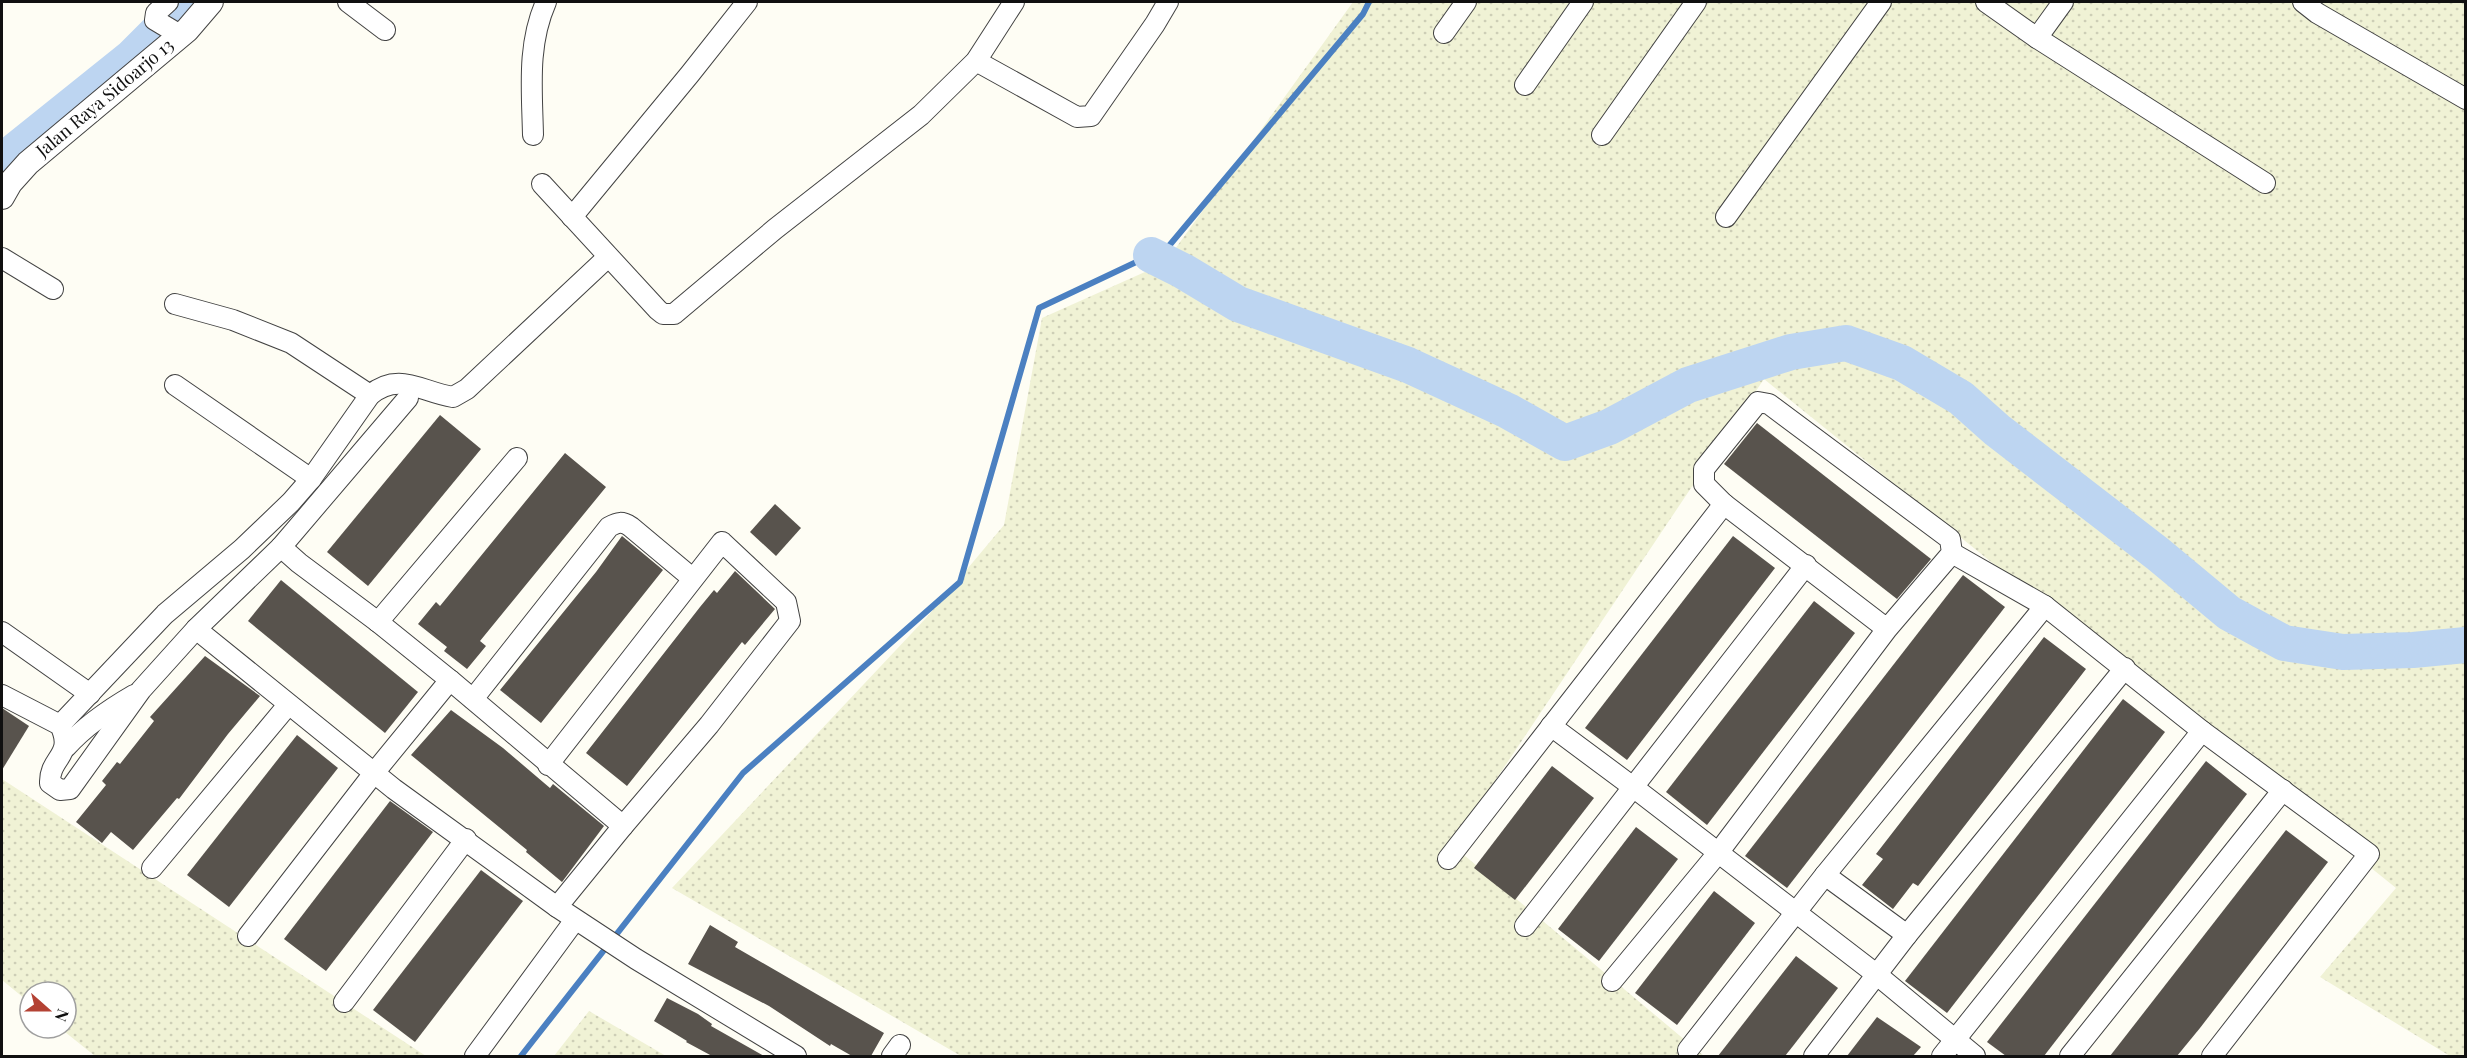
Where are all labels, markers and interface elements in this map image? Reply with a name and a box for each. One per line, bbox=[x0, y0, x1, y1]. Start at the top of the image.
street label: Jalan Raya Sidoarjo 13 bbox=[30, 33, 178, 162]
north arrow bbox=[18, 980, 78, 1040]
text: N bbox=[50, 1006, 74, 1025]

